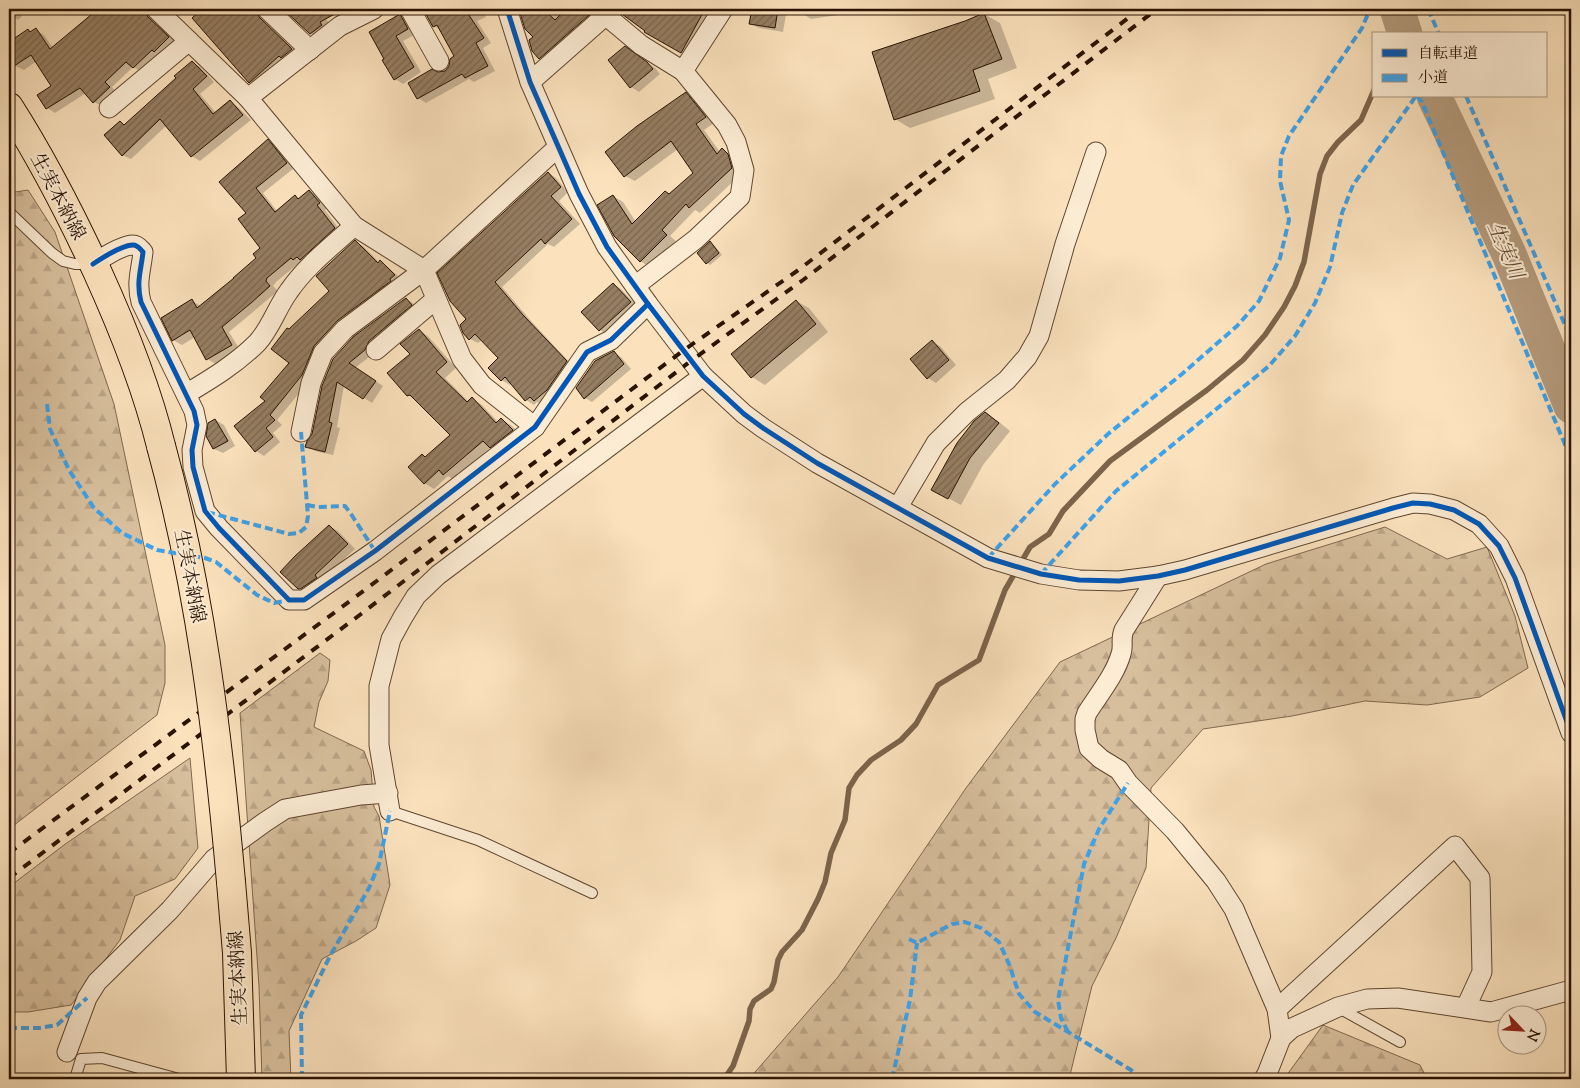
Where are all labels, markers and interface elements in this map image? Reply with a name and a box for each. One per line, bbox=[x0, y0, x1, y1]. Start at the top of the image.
legend bbox=[1372, 32, 1548, 98]
text: 自転車道 bbox=[1418, 44, 1478, 65]
text: 小道 bbox=[1418, 68, 1448, 89]
street label: 生実本納線 bbox=[23, 149, 91, 245]
water label: 生実川 bbox=[1478, 218, 1530, 286]
street label: 生実本納線 bbox=[166, 527, 211, 626]
street label: 生実本納線 bbox=[224, 930, 255, 1026]
north arrow bbox=[1498, 1006, 1548, 1056]
text: N bbox=[1521, 1025, 1543, 1044]

